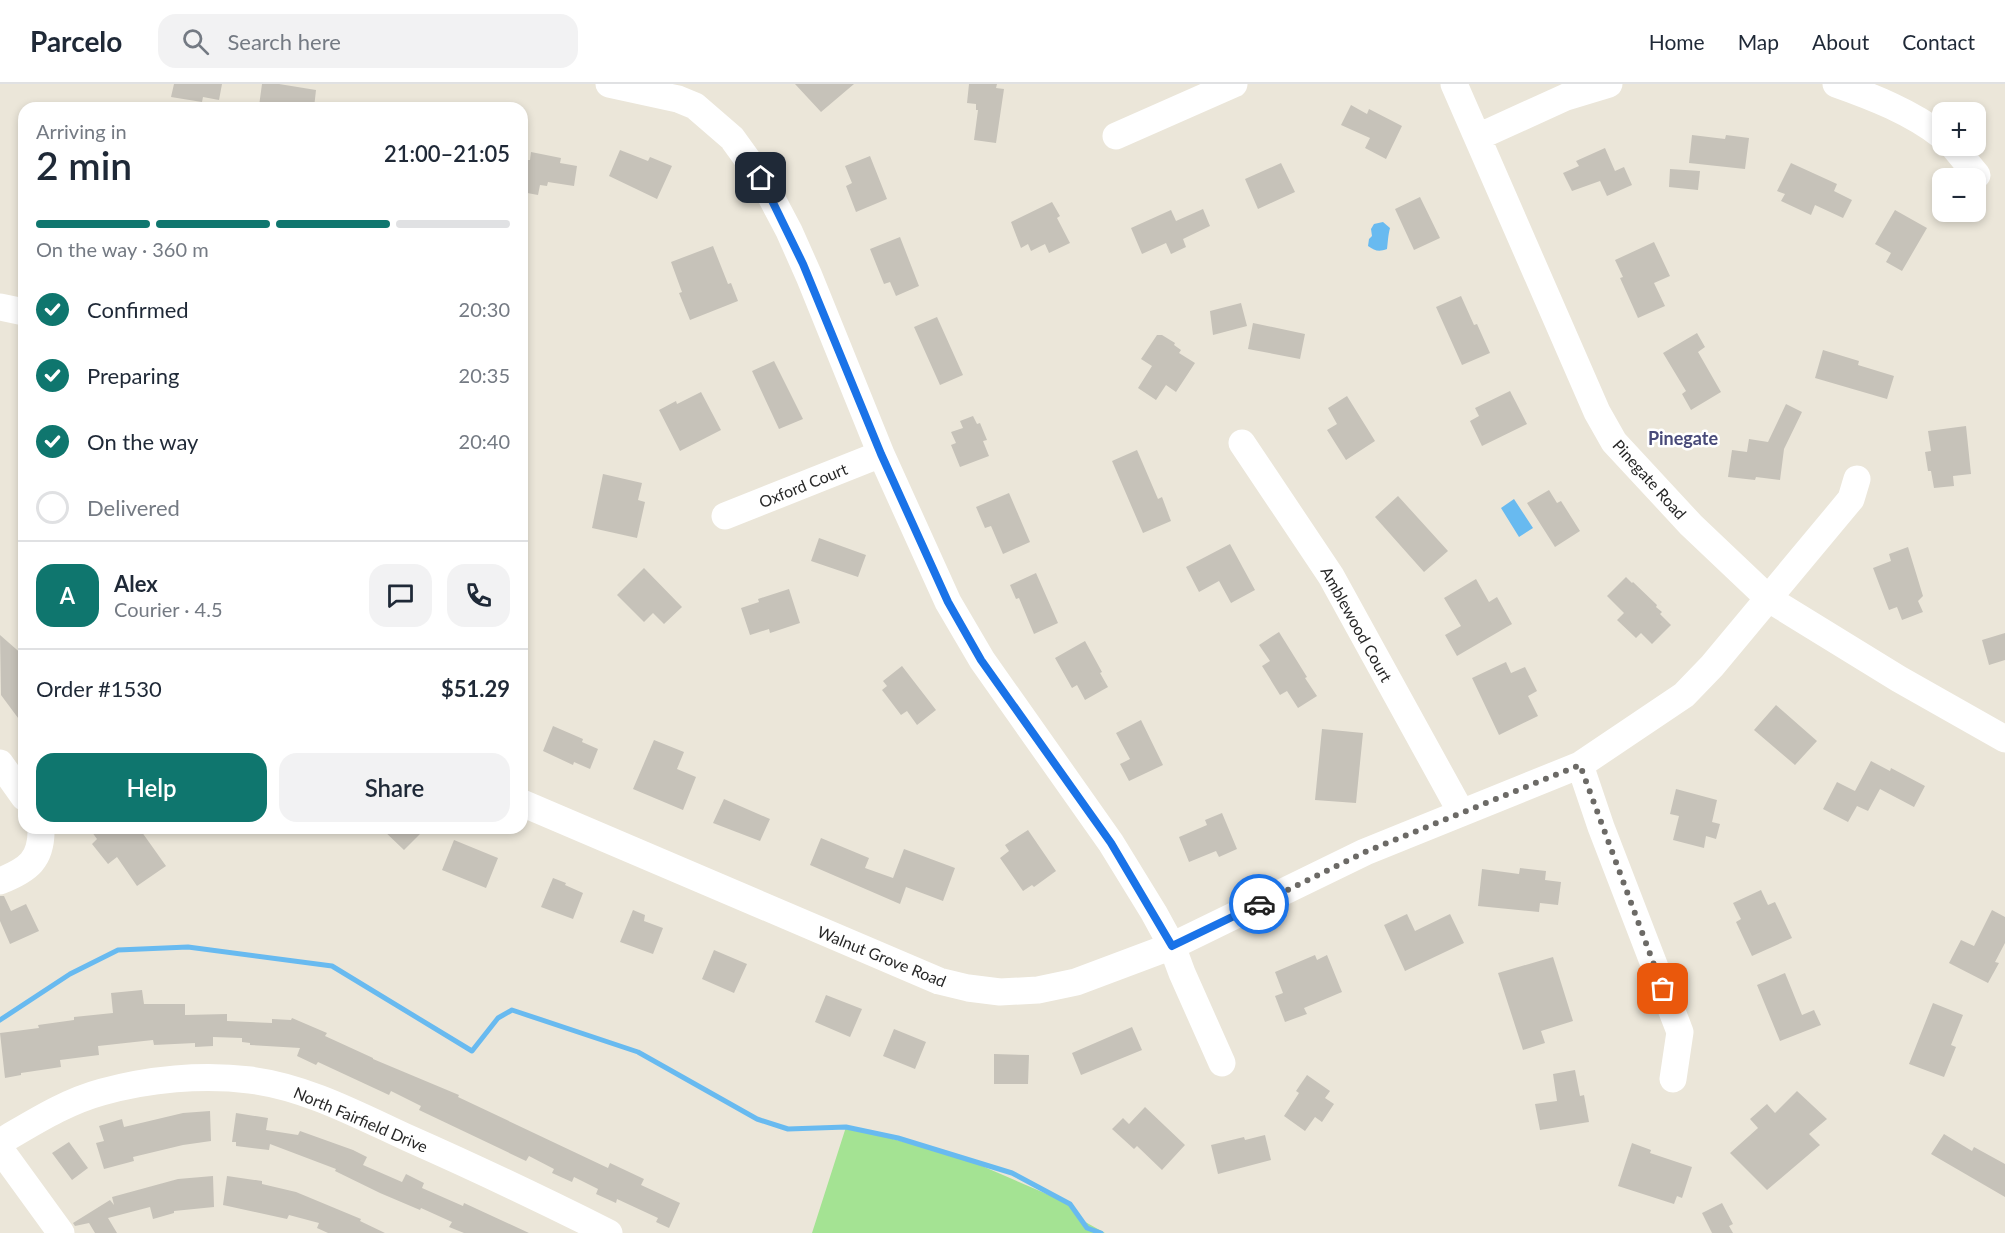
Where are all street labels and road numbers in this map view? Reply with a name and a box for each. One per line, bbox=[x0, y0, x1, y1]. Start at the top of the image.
street label: Pinegate Road bbox=[1609, 435, 1691, 523]
street label: Oxford Court bbox=[756, 459, 850, 511]
street label: Amblewood Court bbox=[1317, 563, 1397, 685]
street label: Walnut Grove Road bbox=[815, 922, 949, 990]
street label: North Fairfield Drive bbox=[291, 1082, 431, 1156]

